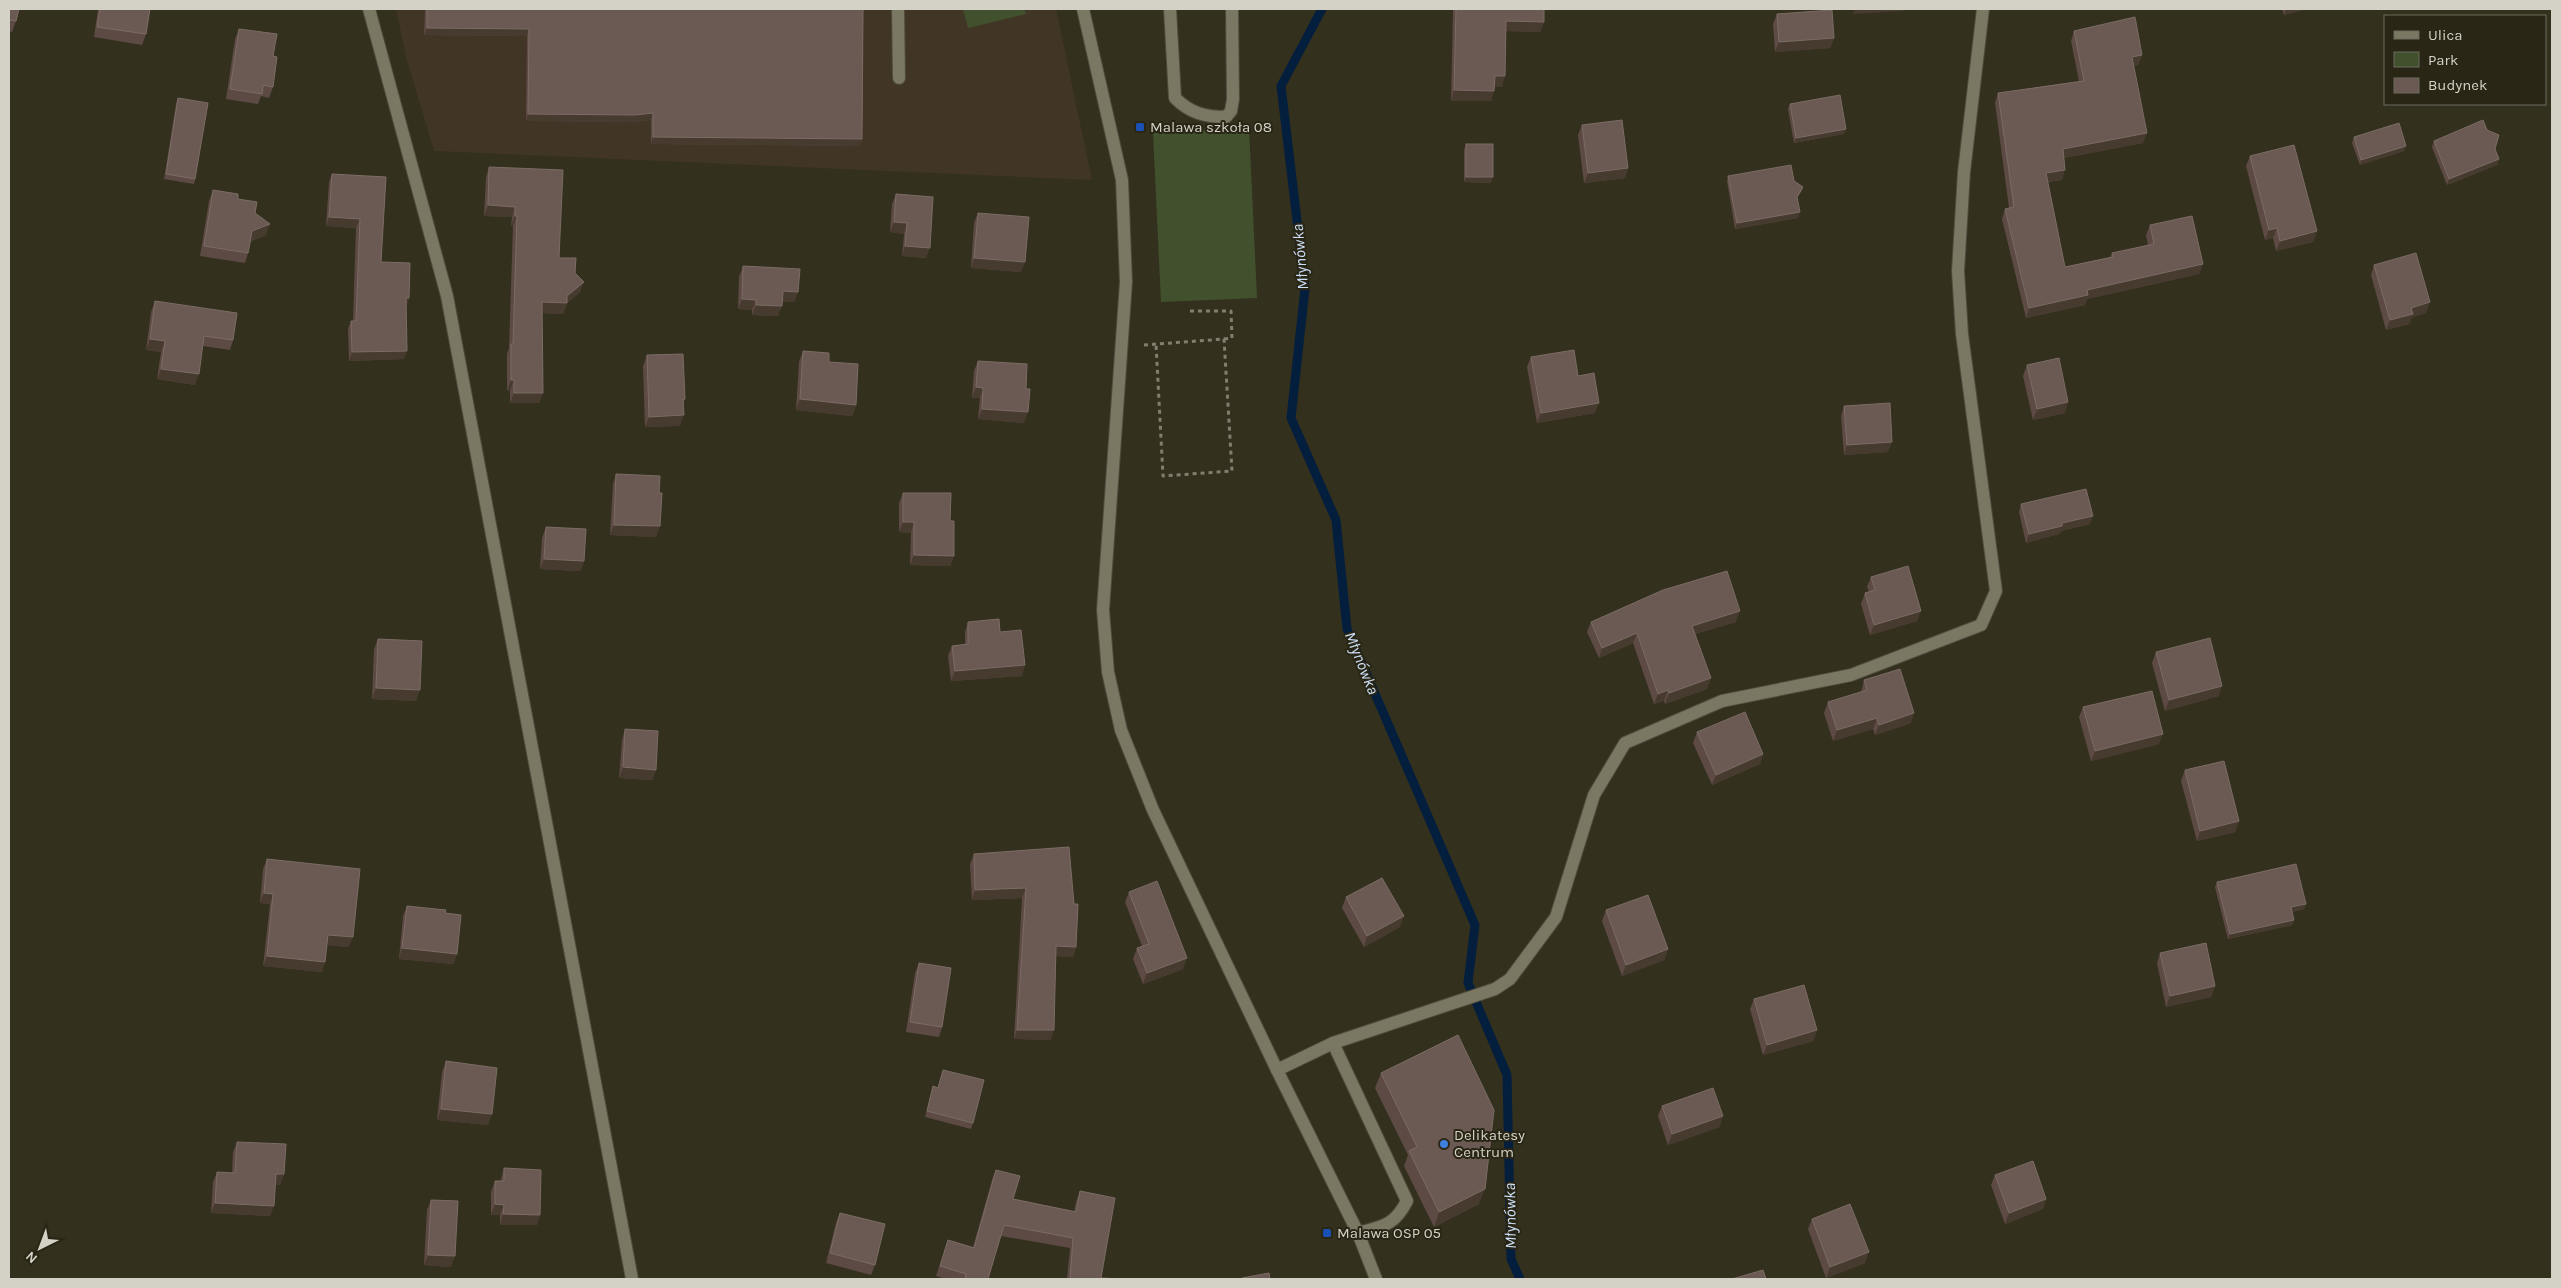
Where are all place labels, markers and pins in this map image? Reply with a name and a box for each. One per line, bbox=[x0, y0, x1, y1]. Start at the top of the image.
place label: Malawa szkoła 08 bbox=[1150, 118, 1272, 136]
marker: Malawa szkoła 08 bbox=[1134, 121, 1146, 133]
place label: Delikatesy Centrum bbox=[1454, 1126, 1525, 1161]
marker: Delikatesy Centrum bbox=[1438, 1138, 1450, 1150]
place label: Malawa OSP 05 bbox=[1337, 1224, 1441, 1242]
marker: Malawa OSP 05 bbox=[1321, 1227, 1333, 1239]

